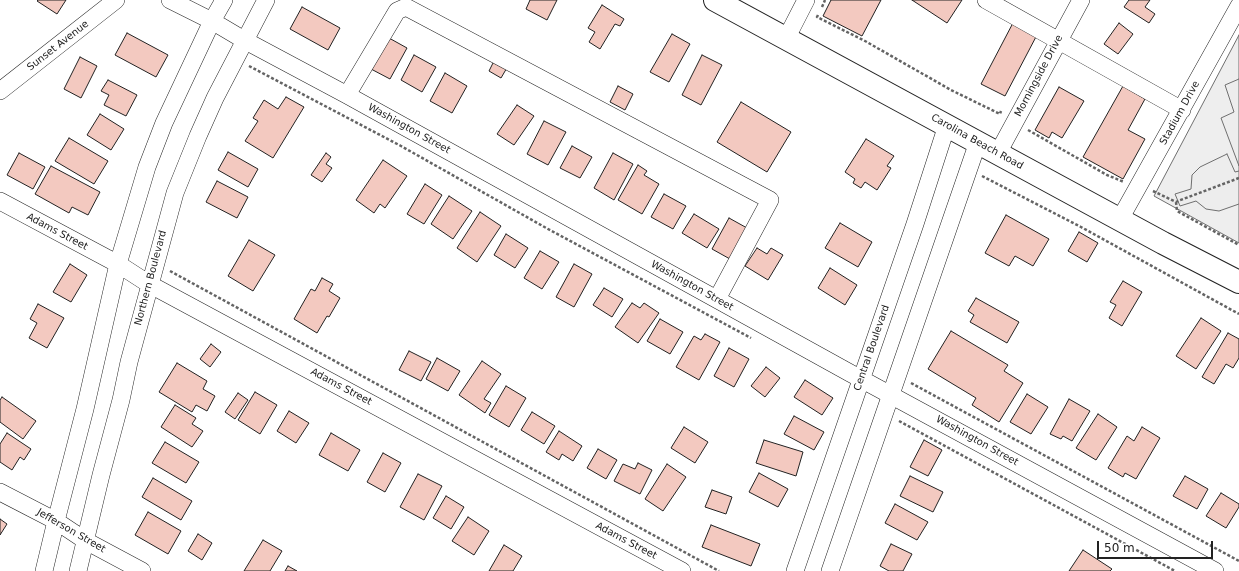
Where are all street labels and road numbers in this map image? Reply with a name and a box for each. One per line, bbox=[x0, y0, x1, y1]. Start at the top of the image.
street label: Sunset Avenue bbox=[25, 18, 91, 74]
street label: Morningside Drive bbox=[1012, 33, 1066, 119]
street label: Stadium Drive bbox=[1157, 79, 1203, 147]
street label: Washington Street bbox=[366, 101, 452, 157]
street label: Carolina Beach Road bbox=[929, 112, 1025, 172]
street label: Adams Street bbox=[24, 211, 90, 253]
street label: Northern Boulevard bbox=[133, 229, 169, 327]
street label: Washington Street bbox=[649, 258, 735, 314]
street label: Central Boulevard bbox=[852, 303, 892, 393]
street label: Adams Street bbox=[308, 366, 374, 408]
street label: Washington Street bbox=[934, 413, 1020, 469]
street label: Jefferson Street bbox=[34, 506, 108, 556]
street label: Adams Street bbox=[593, 520, 659, 562]

